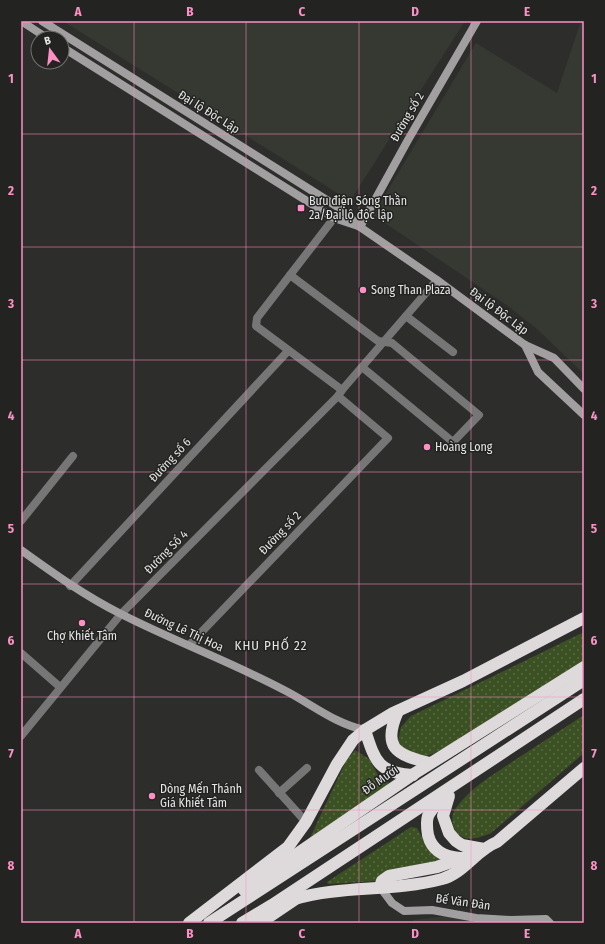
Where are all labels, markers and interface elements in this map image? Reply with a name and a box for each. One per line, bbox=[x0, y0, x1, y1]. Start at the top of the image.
text: A bbox=[73, 4, 82, 19]
text: B bbox=[186, 4, 194, 19]
text: C bbox=[299, 4, 306, 19]
text: D bbox=[411, 4, 419, 19]
text: E bbox=[524, 4, 530, 19]
north arrow bbox=[30, 30, 70, 70]
text: B bbox=[43, 34, 52, 48]
text: 1 bbox=[8, 71, 14, 86]
text: 1 bbox=[591, 71, 597, 86]
street label: Đại lộ Độc Lập bbox=[176, 88, 242, 136]
street label: Đường số 2 bbox=[386, 89, 427, 144]
text: 2 bbox=[7, 183, 14, 198]
text: 2 bbox=[590, 183, 597, 198]
place label: Bưu điện Sóng Thần 2a/Đại lộ độc lập bbox=[309, 193, 407, 222]
marker: Bưu điện Sóng Thần 2a/Đại lộ độc lập bbox=[296, 203, 306, 213]
place label: Song Than Plaza bbox=[371, 283, 451, 297]
street label: Đại lộ Độc Lập bbox=[467, 284, 531, 338]
marker: Song Than Plaza bbox=[358, 285, 368, 295]
text: 3 bbox=[7, 296, 14, 311]
text: 3 bbox=[590, 296, 597, 311]
text: 4 bbox=[8, 408, 15, 423]
text: 4 bbox=[591, 408, 598, 423]
street label: Đường số 6 bbox=[145, 434, 194, 485]
place label: Hoàng Long bbox=[435, 440, 493, 454]
marker: Hoàng Long bbox=[422, 442, 432, 452]
street label: Đường số 2 bbox=[255, 508, 304, 557]
text: 5 bbox=[8, 521, 14, 536]
text: 5 bbox=[591, 521, 597, 536]
street label: Đường Số 4 bbox=[141, 527, 191, 577]
street label: Đường Lê Thị Hoa bbox=[142, 606, 226, 654]
marker: Chợ Khiết Tâm bbox=[77, 618, 87, 628]
place label: Chợ Khiết Tâm bbox=[47, 628, 117, 643]
text: 6 bbox=[8, 633, 15, 648]
text: 6 bbox=[591, 633, 598, 648]
district label: KHU PHỐ 22 bbox=[235, 636, 307, 653]
text: 7 bbox=[8, 746, 14, 761]
text: 7 bbox=[591, 746, 597, 761]
street label: Đỗ Mười bbox=[359, 762, 401, 797]
place label: Dòng Mến Thánh Giá Khiết Tâm bbox=[160, 781, 242, 810]
marker: Dòng Mến Thánh Giá Khiết Tâm bbox=[147, 791, 157, 801]
text: 8 bbox=[8, 858, 15, 873]
text: 8 bbox=[591, 858, 598, 873]
street label: Bế Văn Đàn bbox=[435, 890, 491, 913]
text: A bbox=[73, 926, 82, 941]
text: B bbox=[186, 926, 194, 941]
text: C bbox=[299, 926, 306, 941]
text: D bbox=[411, 926, 419, 941]
text: E bbox=[524, 926, 530, 941]

